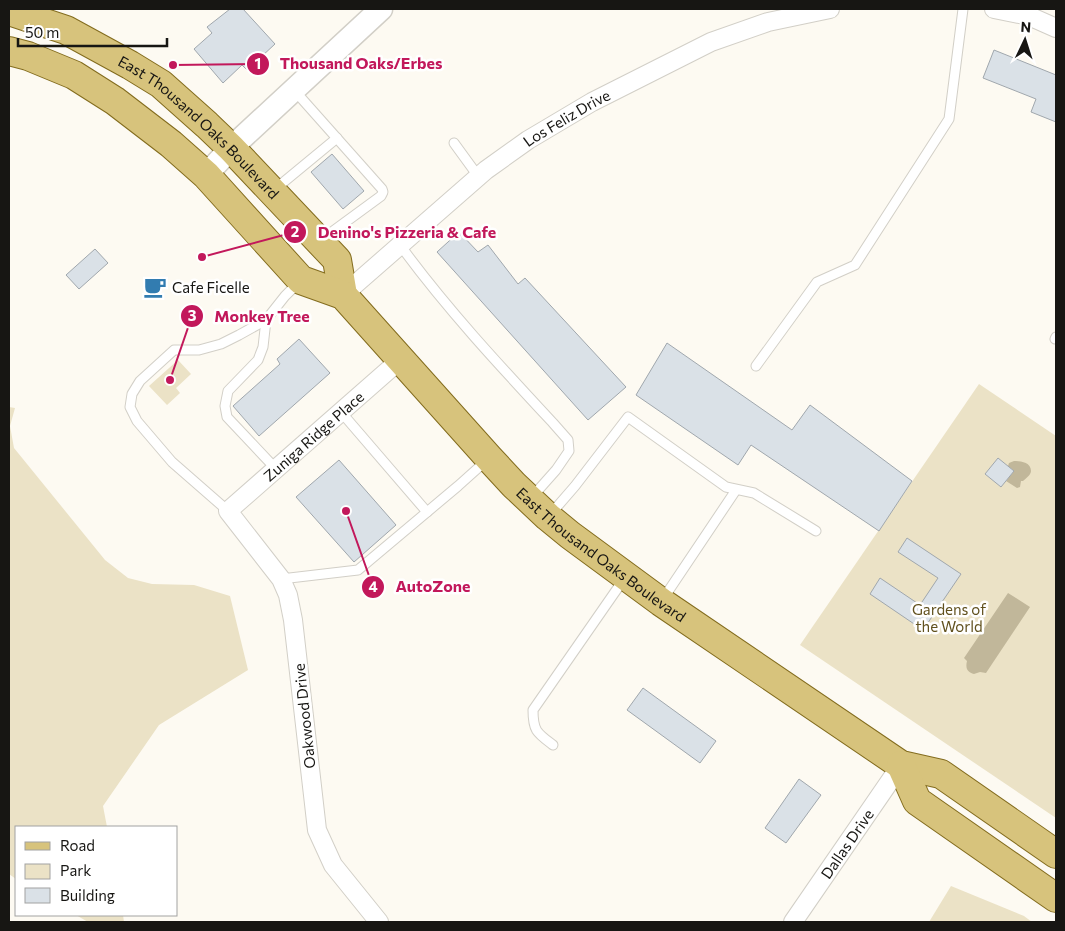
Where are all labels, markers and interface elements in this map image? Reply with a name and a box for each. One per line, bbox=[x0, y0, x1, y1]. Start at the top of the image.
scale bar bbox=[18, 15, 166, 47]
north arrow bbox=[1000, 15, 1050, 65]
text: N bbox=[1020, 18, 1032, 35]
text: 50 m bbox=[25, 23, 59, 41]
callout: Thousand Oaks/Erbes bbox=[245, 48, 453, 79]
street label: East Thousand Oaks Boulevard bbox=[115, 51, 283, 202]
text: Thousand Oaks/Erbes bbox=[280, 53, 442, 72]
text: 1 bbox=[255, 54, 261, 72]
street label: Los Feliz Drive bbox=[519, 85, 613, 150]
callout: Denino's Pizzeria & Cafe bbox=[283, 217, 506, 248]
text: 2 bbox=[291, 222, 299, 240]
text: Denino's Pizzeria & Cafe bbox=[318, 222, 496, 241]
cafe icon: Cafe Ficelle bbox=[142, 274, 168, 300]
place label: Cafe Ficelle bbox=[172, 278, 250, 296]
callout: Monkey Tree bbox=[179, 301, 320, 332]
text: 3 bbox=[188, 306, 197, 324]
text: Monkey Tree bbox=[214, 306, 310, 325]
street label: Zuniga Ridge Place bbox=[260, 387, 367, 485]
street label: East Thousand Oaks Boulevard bbox=[513, 483, 690, 625]
callout: AutoZone bbox=[361, 571, 481, 602]
text: AutoZone bbox=[396, 576, 470, 595]
text: 4 bbox=[368, 577, 378, 595]
park label: Gardens of the World bbox=[912, 600, 986, 635]
street label: Oakwood Drive bbox=[290, 662, 318, 769]
street label: Dallas Drive bbox=[817, 805, 877, 882]
legend bbox=[15, 826, 178, 916]
text: Road bbox=[60, 836, 95, 854]
text: Park bbox=[60, 861, 91, 879]
text: Building bbox=[60, 886, 115, 904]

